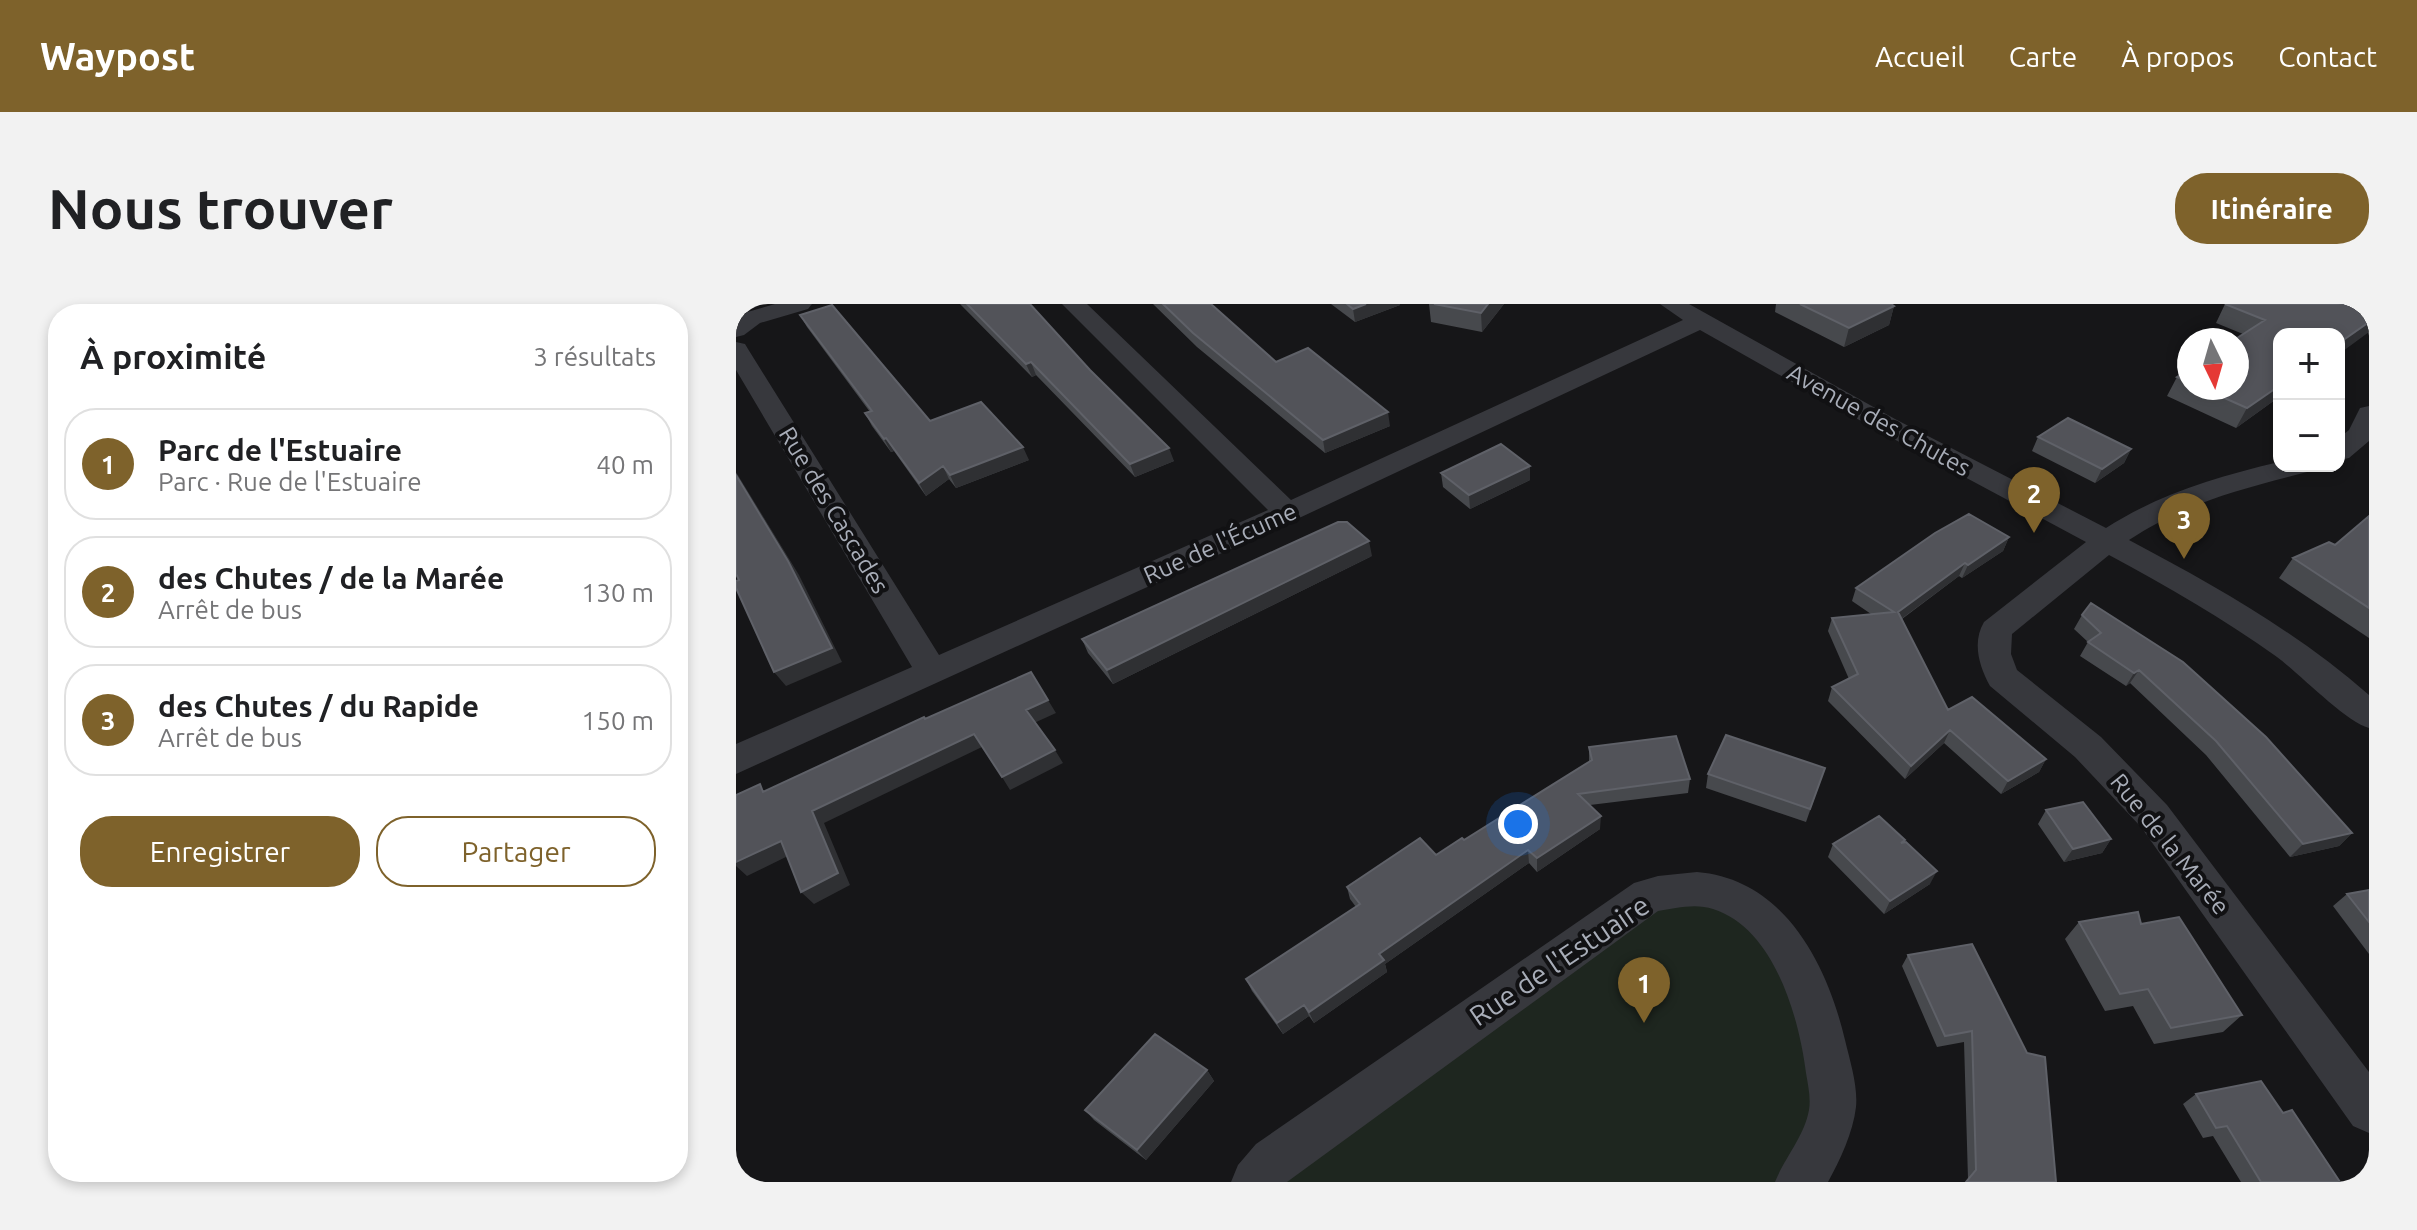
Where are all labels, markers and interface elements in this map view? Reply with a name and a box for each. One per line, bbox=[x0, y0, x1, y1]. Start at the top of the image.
text: Waypost bbox=[40, 35, 195, 77]
text: Accueil bbox=[1875, 41, 1965, 72]
text: Carte bbox=[2009, 41, 2077, 72]
text: À propos bbox=[2121, 41, 2234, 72]
text: Contact bbox=[2278, 41, 2377, 72]
button: Itinéraire bbox=[2175, 173, 2369, 244]
text: Nous trouver bbox=[48, 177, 393, 240]
north arrow bbox=[2177, 328, 2249, 400]
map controls bbox=[2273, 328, 2345, 472]
button: + bbox=[2273, 328, 2345, 400]
text: À proximité bbox=[80, 337, 266, 375]
text: 3 résultats bbox=[533, 342, 656, 371]
street label: Avenue des Chutes bbox=[1783, 359, 1975, 481]
button: − bbox=[2273, 400, 2345, 472]
street label: Rue des Cascades bbox=[774, 422, 894, 598]
text: Parc de l'Estuaire bbox=[158, 433, 402, 467]
text: 1 bbox=[101, 450, 115, 479]
text: 40 m bbox=[596, 450, 654, 479]
text: Parc · Rue de l'Estuaire bbox=[158, 467, 422, 496]
pin: 2 bbox=[2008, 467, 2060, 533]
pin: 3 bbox=[2158, 493, 2210, 559]
street label: Rue de l'Écume bbox=[1139, 496, 1301, 589]
text: des Chutes / de la Marée bbox=[158, 561, 504, 595]
text: 2 bbox=[101, 578, 115, 607]
text: 130 m bbox=[582, 578, 654, 607]
text: Arrêt de bus bbox=[158, 595, 302, 624]
text: des Chutes / du Rapide bbox=[158, 689, 479, 723]
text: 3 bbox=[101, 706, 115, 735]
text: 150 m bbox=[582, 706, 654, 735]
text: Arrêt de bus bbox=[158, 723, 302, 752]
street label: Rue de la Marée bbox=[2105, 768, 2235, 920]
your location bbox=[1498, 804, 1538, 844]
button: Enregistrer bbox=[80, 816, 360, 887]
button: Partager bbox=[376, 816, 656, 887]
street label: Rue de l'Estuaire bbox=[1463, 889, 1655, 1031]
pin: 1 bbox=[1618, 957, 1670, 1023]

